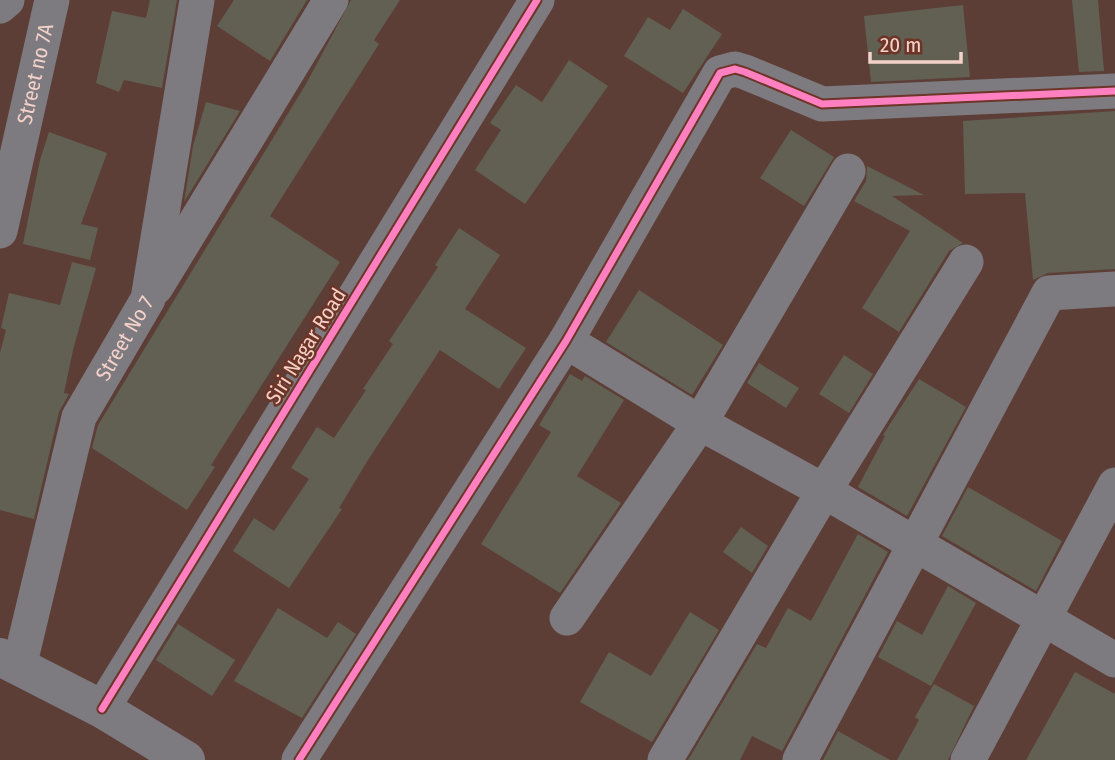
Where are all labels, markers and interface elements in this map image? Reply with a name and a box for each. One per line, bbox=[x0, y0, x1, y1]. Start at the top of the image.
street label: Street no 7A bbox=[11, 21, 59, 127]
scale bar bbox=[870, 21, 961, 65]
text: 20 m bbox=[880, 32, 921, 58]
street label: Siri Nagar Road bbox=[260, 283, 352, 409]
street label: Street No 7 bbox=[90, 291, 160, 386]

